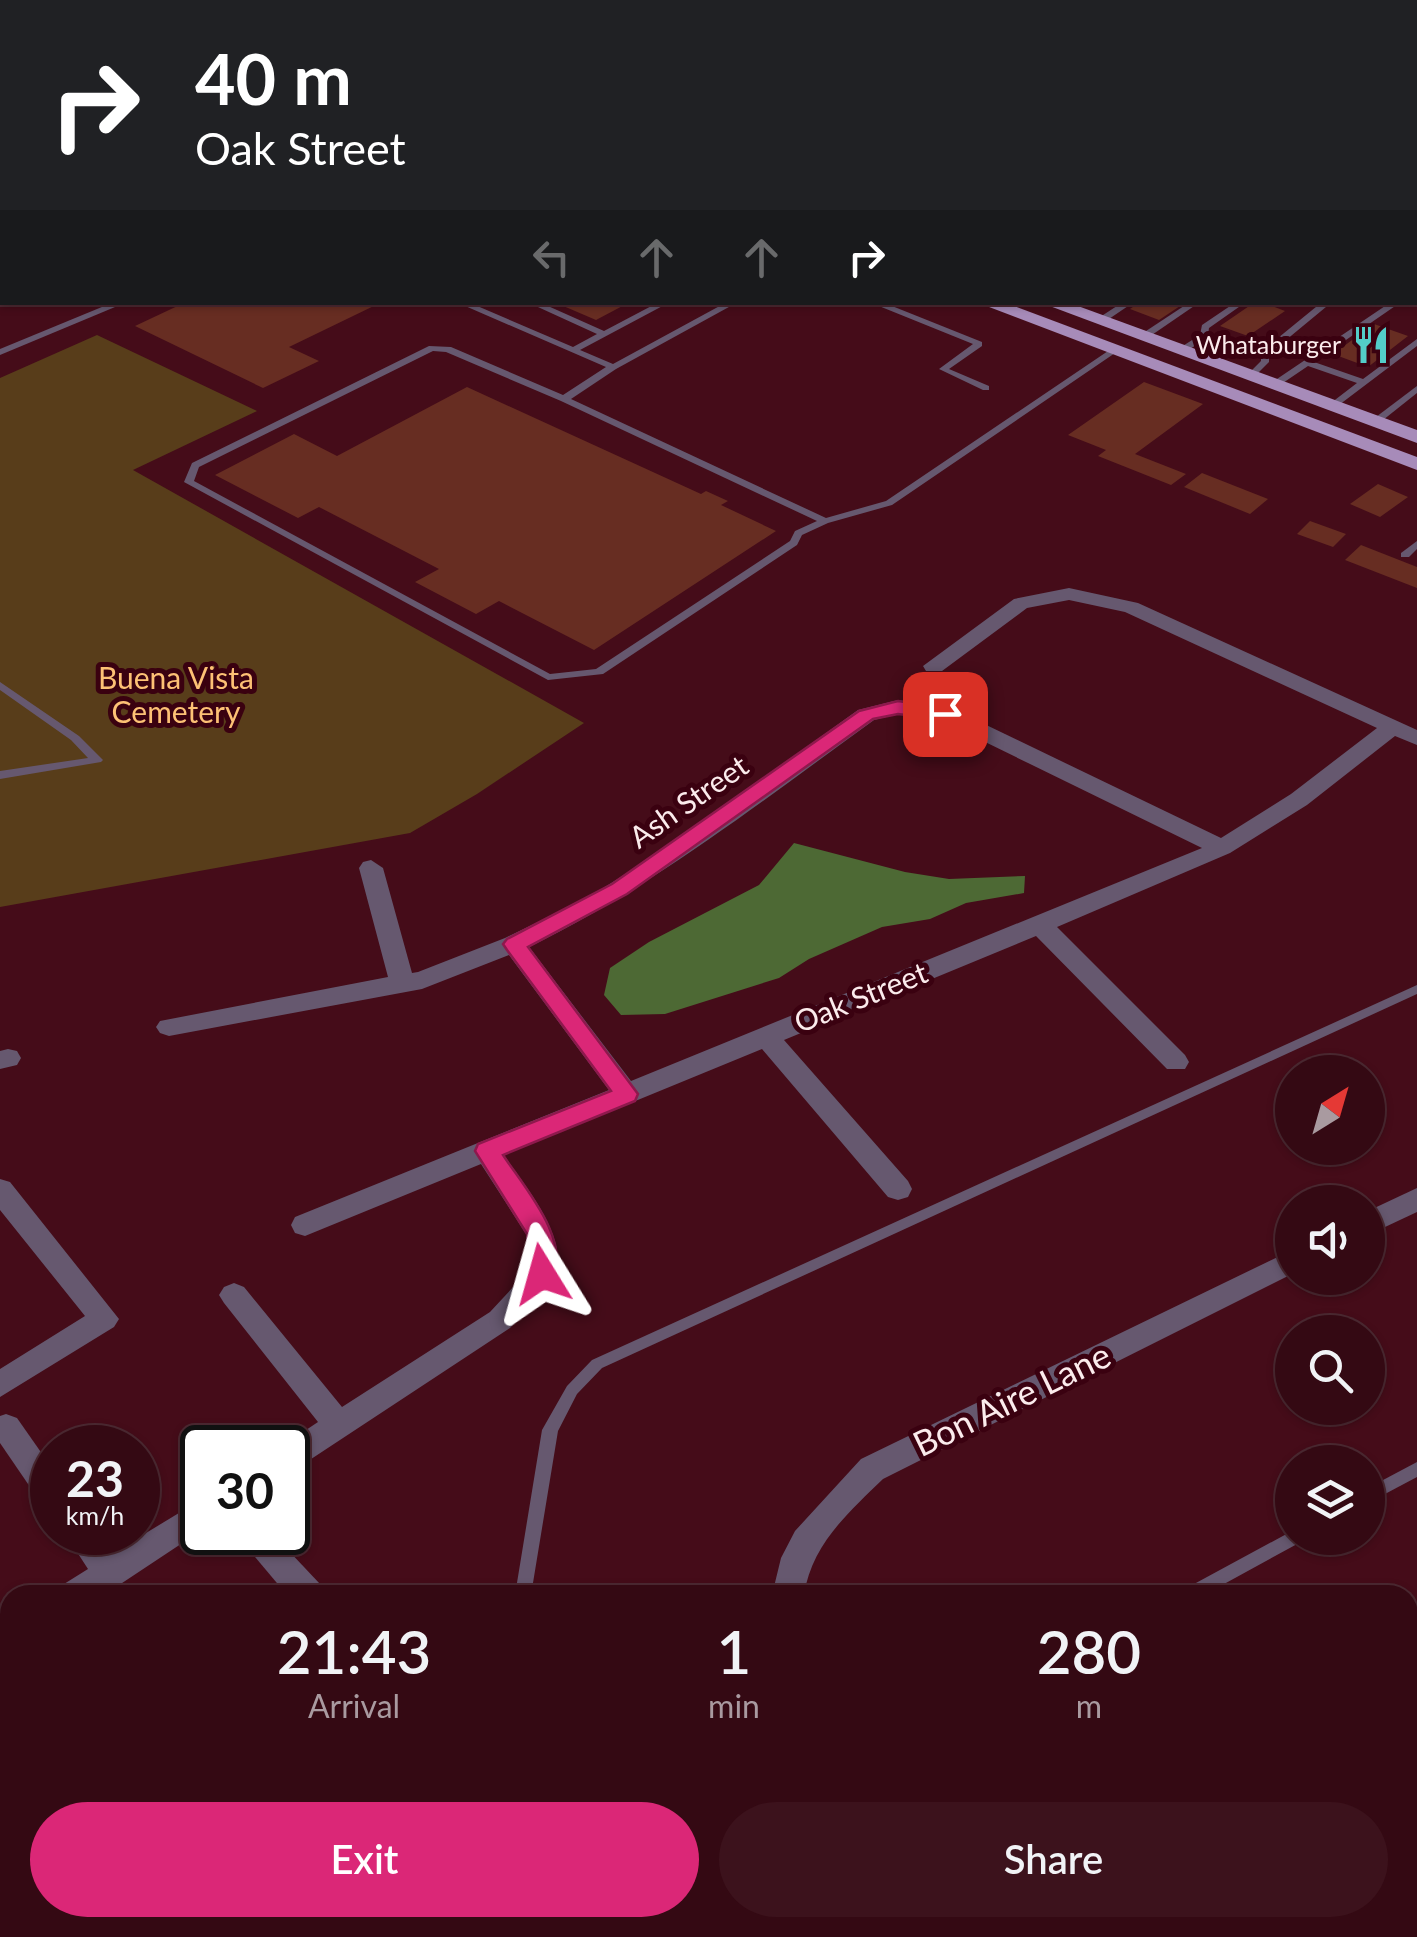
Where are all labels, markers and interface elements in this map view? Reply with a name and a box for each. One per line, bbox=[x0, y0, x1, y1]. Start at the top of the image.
text: 40 m bbox=[195, 36, 352, 120]
icon: right bbox=[30, 40, 160, 170]
text: Oak Street bbox=[195, 121, 406, 175]
icon: left bbox=[524, 230, 579, 285]
icon: ahead bbox=[629, 230, 684, 285]
icon: ahead bbox=[734, 230, 789, 285]
icon: right bbox=[839, 230, 894, 285]
restaurant icon: Whataburger bbox=[1350, 324, 1392, 366]
place label: Whataburger bbox=[1196, 329, 1341, 359]
park label: Buena Vista Cemetery bbox=[98, 659, 254, 729]
pin bbox=[903, 672, 988, 757]
icon: arrive bbox=[918, 687, 973, 742]
street label: Ash Street bbox=[622, 746, 754, 854]
street label: Oak Street bbox=[788, 953, 932, 1039]
north arrow bbox=[1275, 1055, 1385, 1165]
map controls bbox=[1275, 1055, 1385, 1555]
button: sound bbox=[1275, 1185, 1385, 1295]
position arrow bbox=[490, 1222, 594, 1326]
button: search bbox=[1275, 1315, 1385, 1425]
street label: Bon Aire Lane bbox=[906, 1332, 1117, 1464]
speed limit sign: 30 bbox=[180, 1425, 310, 1555]
button: layers bbox=[1275, 1445, 1385, 1555]
text: 23 bbox=[66, 1448, 124, 1508]
text: km/h bbox=[66, 1500, 124, 1530]
text: 21:43 bbox=[277, 1615, 431, 1687]
text: 1 bbox=[717, 1615, 751, 1687]
text: 280 bbox=[1037, 1615, 1141, 1687]
text: Arrival bbox=[308, 1686, 400, 1725]
text: min bbox=[708, 1686, 760, 1725]
text: m bbox=[1076, 1686, 1102, 1725]
button: Exit bbox=[30, 1802, 699, 1917]
button: Share bbox=[719, 1802, 1388, 1917]

